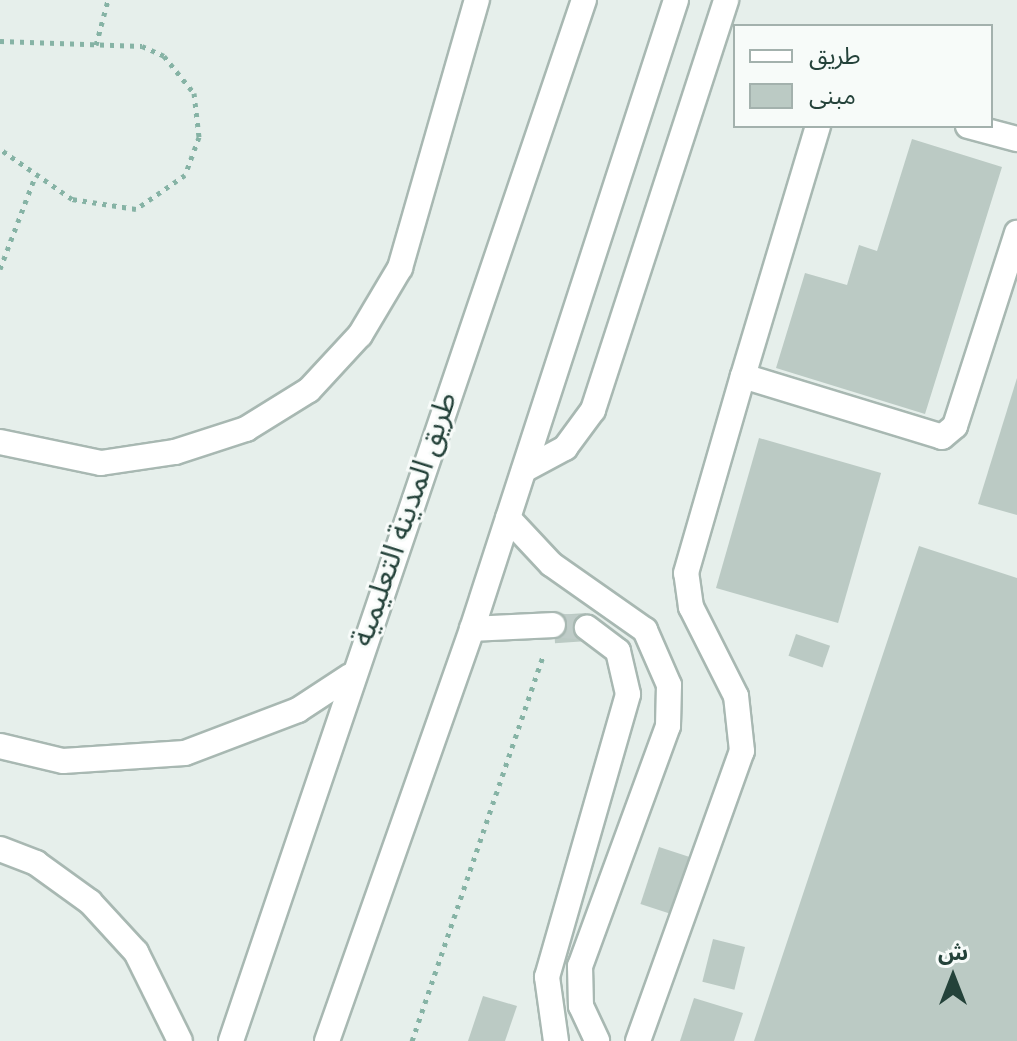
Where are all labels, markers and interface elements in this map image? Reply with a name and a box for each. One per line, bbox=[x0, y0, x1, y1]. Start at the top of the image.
legend bbox=[733, 24, 993, 128]
text: طريق bbox=[809, 41, 861, 70]
text: مبنى bbox=[809, 81, 856, 110]
street label: طريق المدينة التعليمية bbox=[344, 387, 464, 651]
north arrow bbox=[913, 937, 993, 1017]
text: ش bbox=[938, 939, 968, 966]

